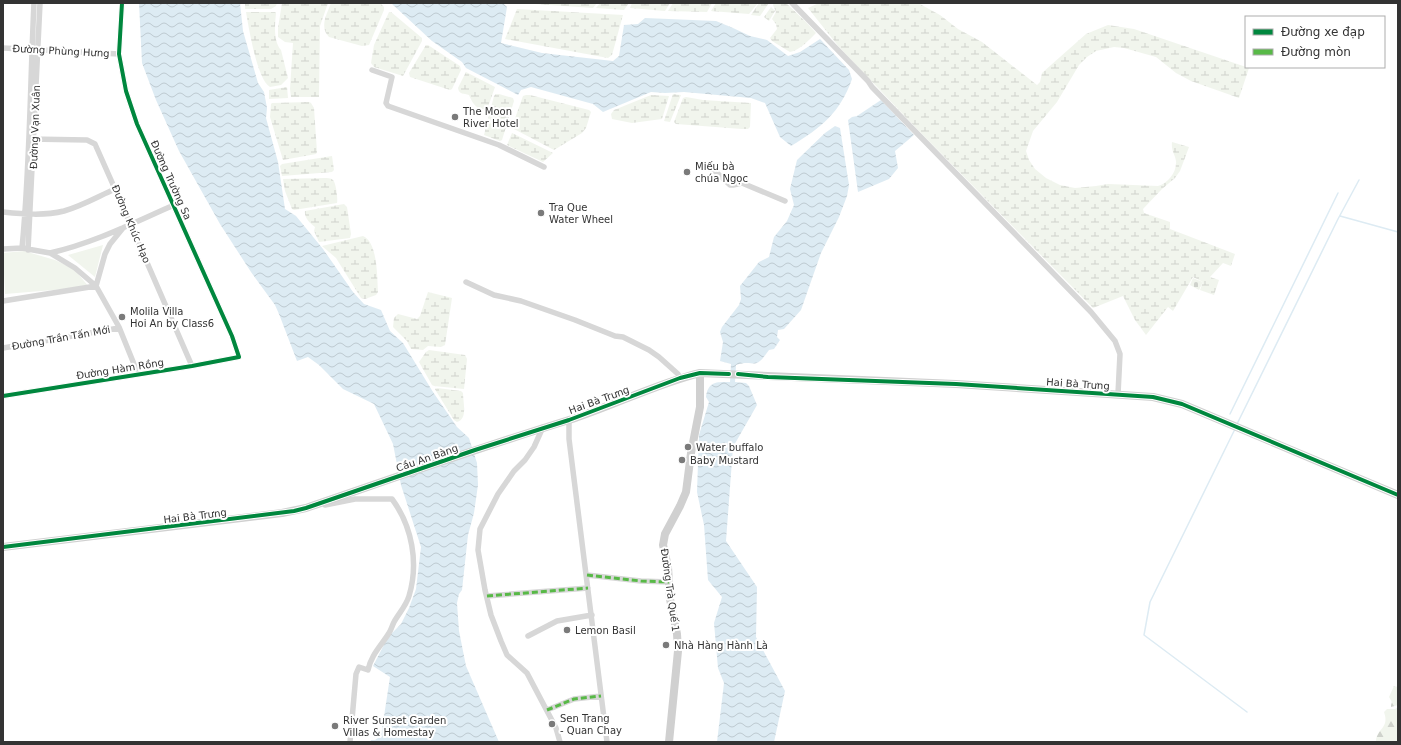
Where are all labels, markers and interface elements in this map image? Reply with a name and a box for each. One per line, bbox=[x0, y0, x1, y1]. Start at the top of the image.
legend bbox=[1245, 16, 1385, 68]
text: Đường xe đạp bbox=[1281, 25, 1365, 39]
street label: Đường Phùng Hưng bbox=[12, 43, 110, 59]
text: Đường mòn bbox=[1281, 45, 1351, 59]
street label: Đường Vạn Xuân bbox=[28, 85, 43, 169]
place label: The Moon River Hotel bbox=[462, 106, 519, 129]
marker: The Moon River Hotel bbox=[450, 112, 460, 122]
street label: Đường Trường Sa bbox=[149, 139, 193, 221]
place label: Miếu bà chúa Ngọc bbox=[695, 161, 748, 185]
marker: Miếu bà chúa Ngọc bbox=[682, 167, 692, 177]
street label: Đường Khúc Hạo bbox=[109, 183, 152, 265]
place label: Tra Que Water Wheel bbox=[548, 202, 613, 225]
marker: Tra Que Water Wheel bbox=[536, 208, 546, 218]
place label: Molila Villa Hoi An by Class6 bbox=[130, 306, 214, 329]
marker: Molila Villa Hoi An by Class6 bbox=[117, 312, 127, 322]
street label: Đường Trần Tấn Mới bbox=[11, 324, 111, 352]
street label: Đường Hàm Rồng bbox=[75, 357, 165, 381]
street label: Hai Bà Trưng bbox=[1046, 376, 1110, 392]
street label: Hai Bà Trưng bbox=[567, 384, 631, 416]
street label: Cầu An Bàng bbox=[395, 442, 459, 474]
marker: Water buffalo bbox=[683, 442, 693, 452]
place label: Water buffalo bbox=[696, 442, 763, 453]
marker: Baby Mustard bbox=[677, 455, 687, 465]
place label: Baby Mustard bbox=[690, 455, 759, 466]
street label: Hai Bà Trưng bbox=[163, 507, 227, 525]
street label: Đường Trà Quế 1 bbox=[659, 548, 681, 632]
marker: Lemon Basil bbox=[562, 625, 572, 635]
place label: Lemon Basil bbox=[575, 625, 636, 636]
marker: Nhà Hàng Hành Là bbox=[661, 640, 671, 650]
place label: Nhà Hàng Hành Là bbox=[674, 640, 768, 651]
place label: Sen Trang - Quan Chay bbox=[560, 713, 622, 736]
place label: River Sunset Garden Villas & Homestay bbox=[343, 715, 446, 738]
marker: Sen Trang - Quan Chay bbox=[547, 719, 557, 729]
marker: River Sunset Garden Villas & Homestay bbox=[330, 721, 340, 731]

